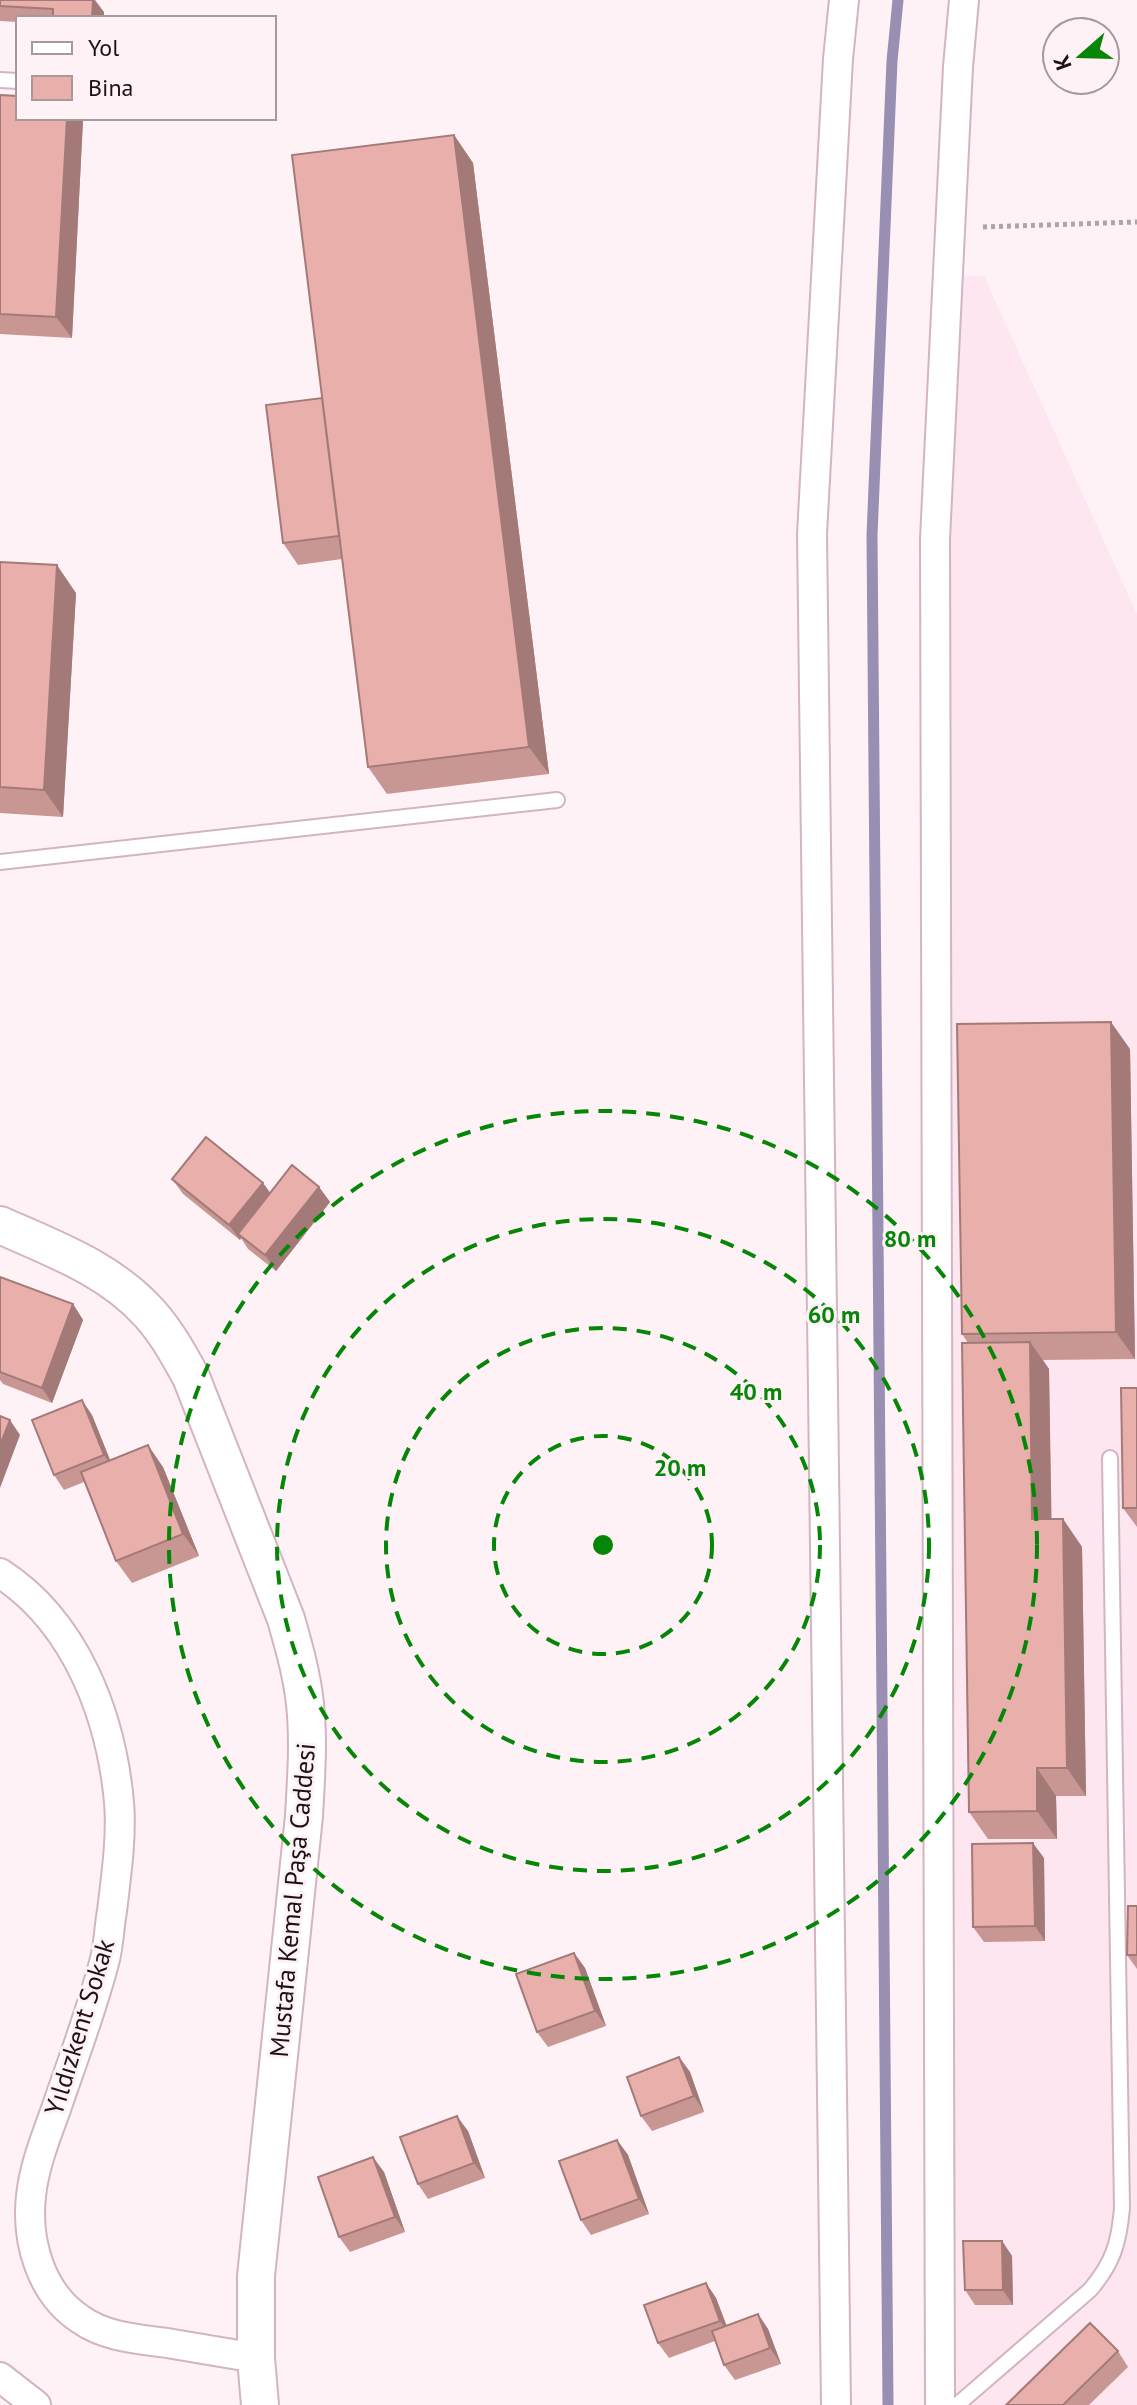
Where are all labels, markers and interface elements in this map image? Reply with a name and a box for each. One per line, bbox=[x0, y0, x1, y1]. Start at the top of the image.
legend bbox=[16, 16, 276, 120]
north arrow bbox=[1041, 16, 1121, 96]
text: Yol bbox=[88, 32, 119, 63]
text: K bbox=[1047, 51, 1078, 74]
text: Bina bbox=[88, 72, 133, 103]
text: 80 m bbox=[884, 1223, 936, 1254]
text: 60 m bbox=[808, 1299, 860, 1330]
text: 40 m bbox=[730, 1376, 782, 1407]
text: 20 m bbox=[654, 1452, 706, 1483]
centre of rings bbox=[589, 1531, 617, 1559]
street label: Mustafa Kemal Paşa Caddesi bbox=[262, 1741, 322, 2059]
street label: Yıldızkent Sokak bbox=[37, 1934, 122, 2119]

